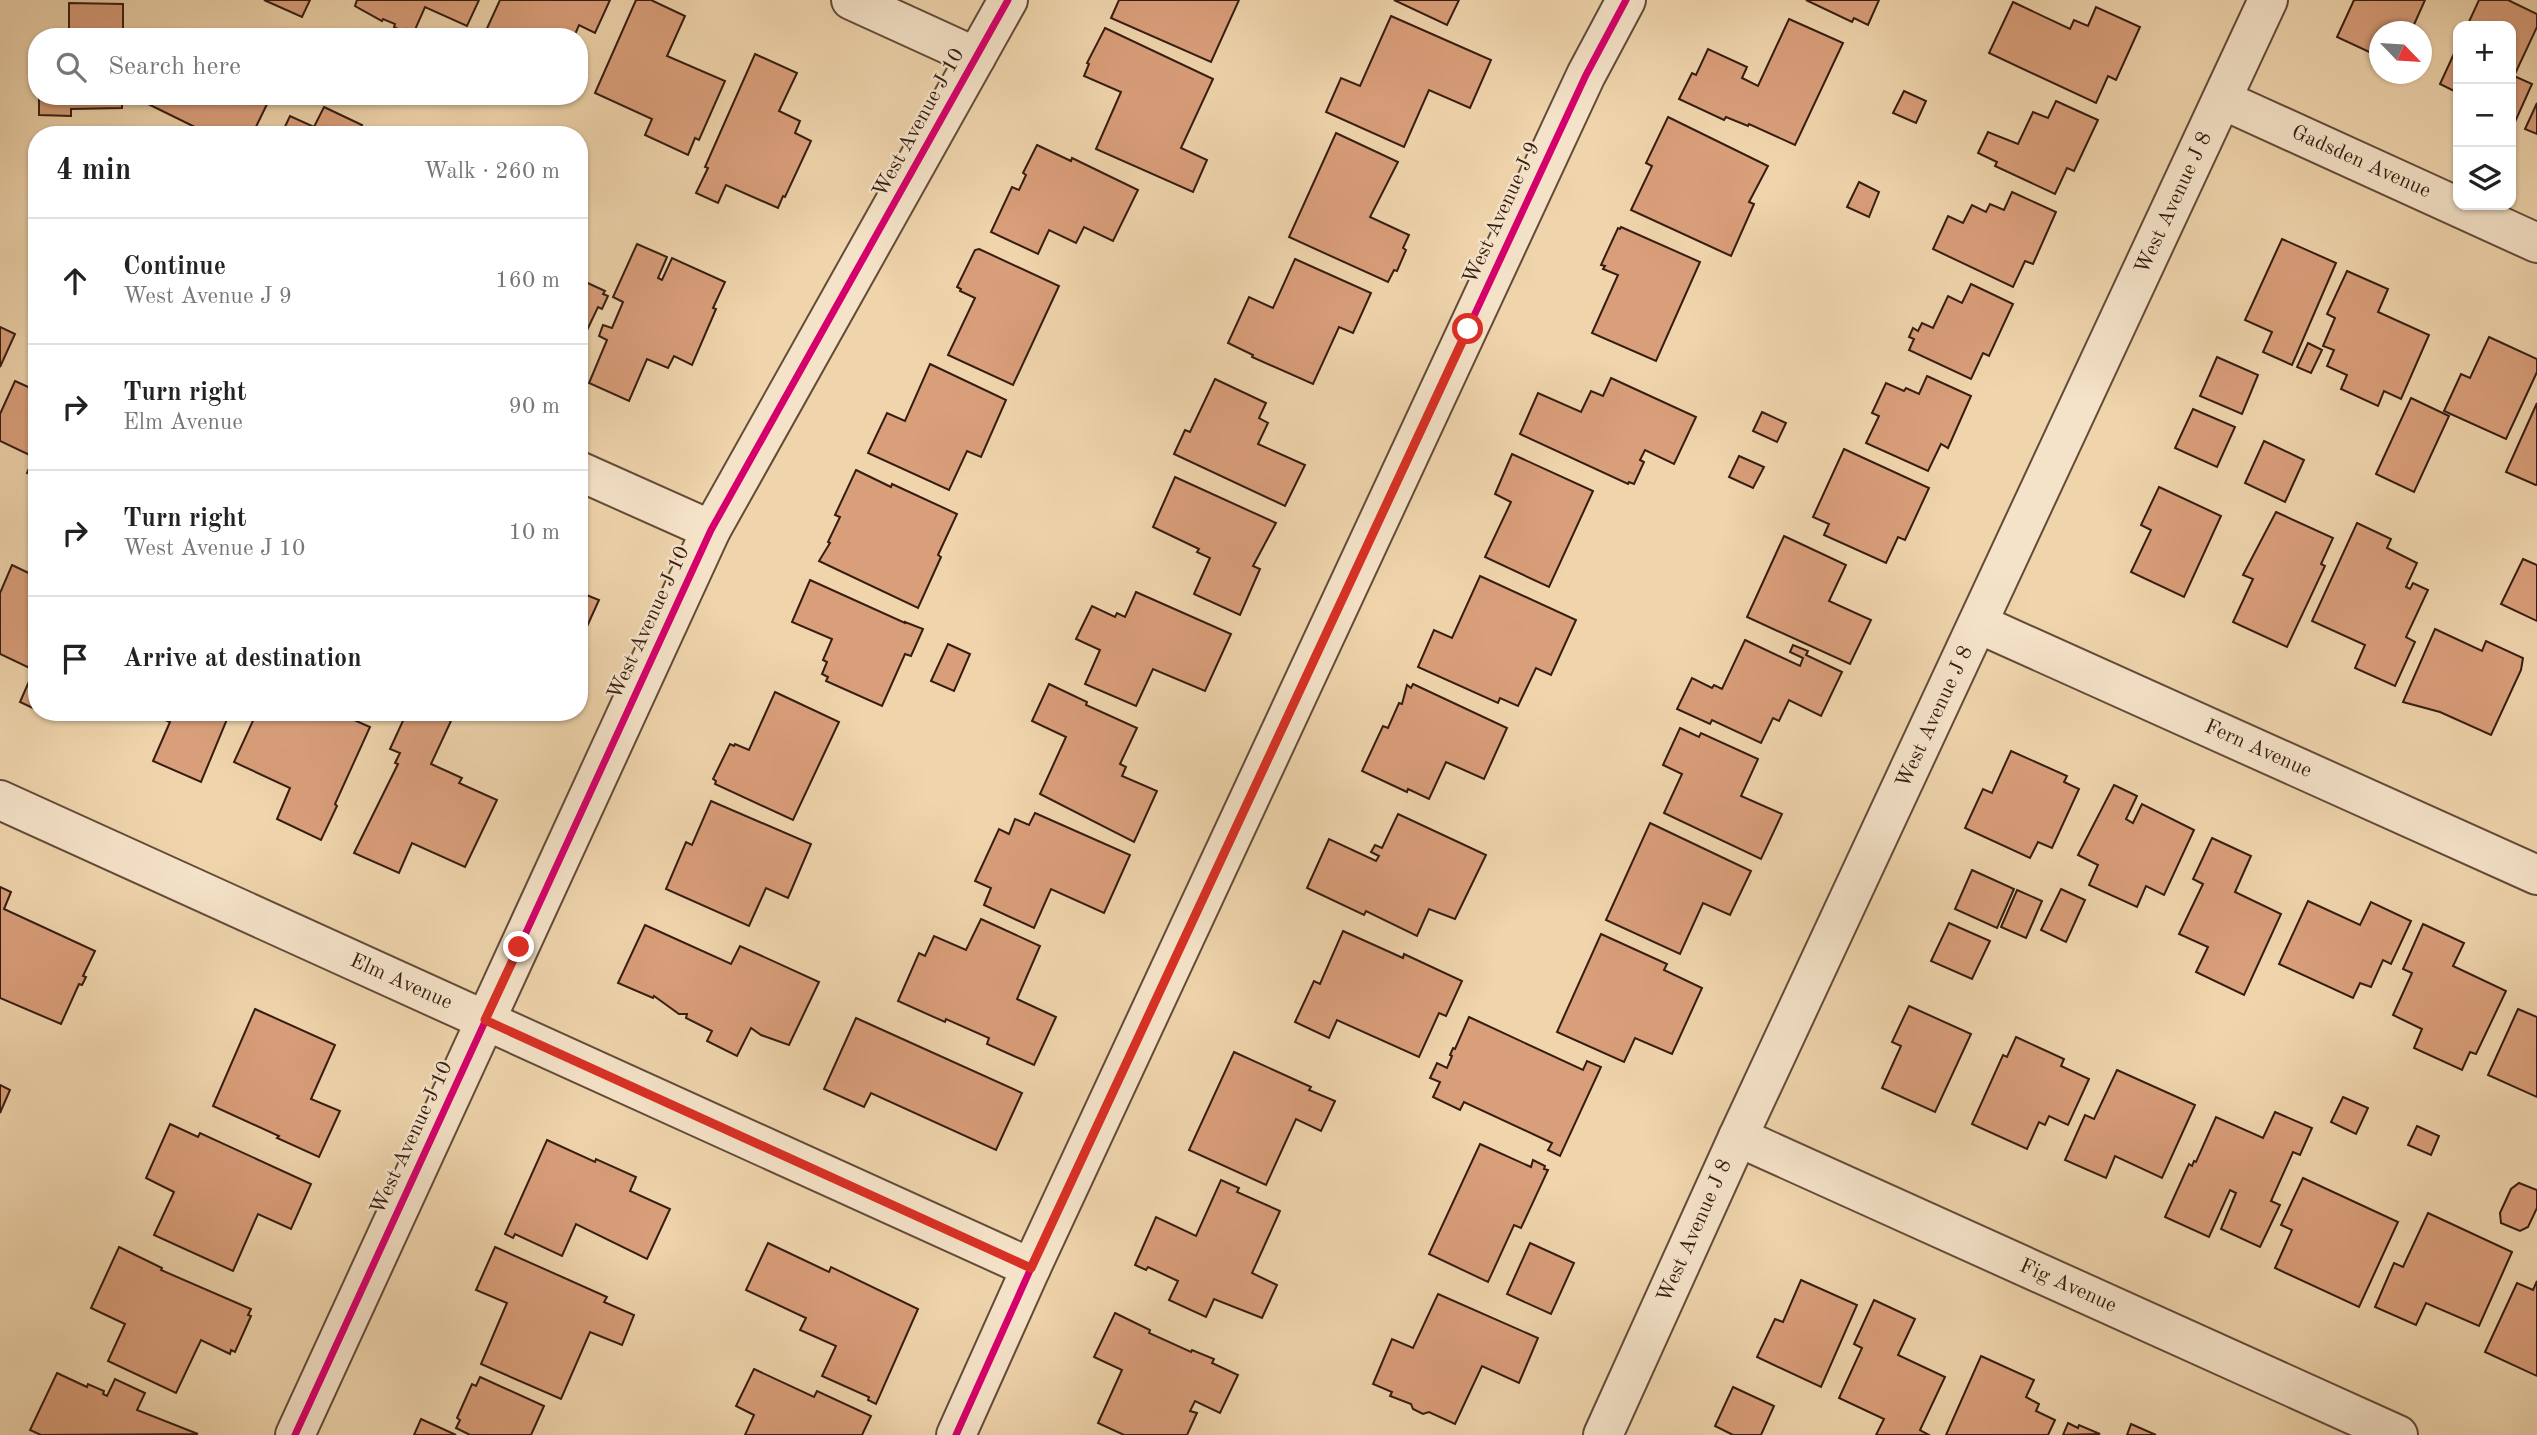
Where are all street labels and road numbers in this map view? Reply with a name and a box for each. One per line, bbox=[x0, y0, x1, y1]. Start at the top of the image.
street label: West Avenue J 10 bbox=[869, 45, 969, 201]
street label: Gadsden Avenue bbox=[2288, 122, 2434, 202]
street label: West Avenue J 8 bbox=[2132, 129, 2216, 277]
street label: West Avenue J 9 bbox=[1460, 139, 1544, 287]
street label: West Avenue J 10 bbox=[604, 543, 694, 703]
street label: West Avenue J 8 bbox=[1893, 643, 1977, 791]
street label: Fern Avenue bbox=[2201, 716, 2315, 782]
street label: Elm Avenue bbox=[347, 950, 455, 1014]
street label: West Avenue J 10 bbox=[367, 1058, 457, 1218]
street label: West Avenue J 8 bbox=[1654, 1156, 1736, 1306]
street label: Fig Avenue bbox=[2016, 1255, 2120, 1317]

